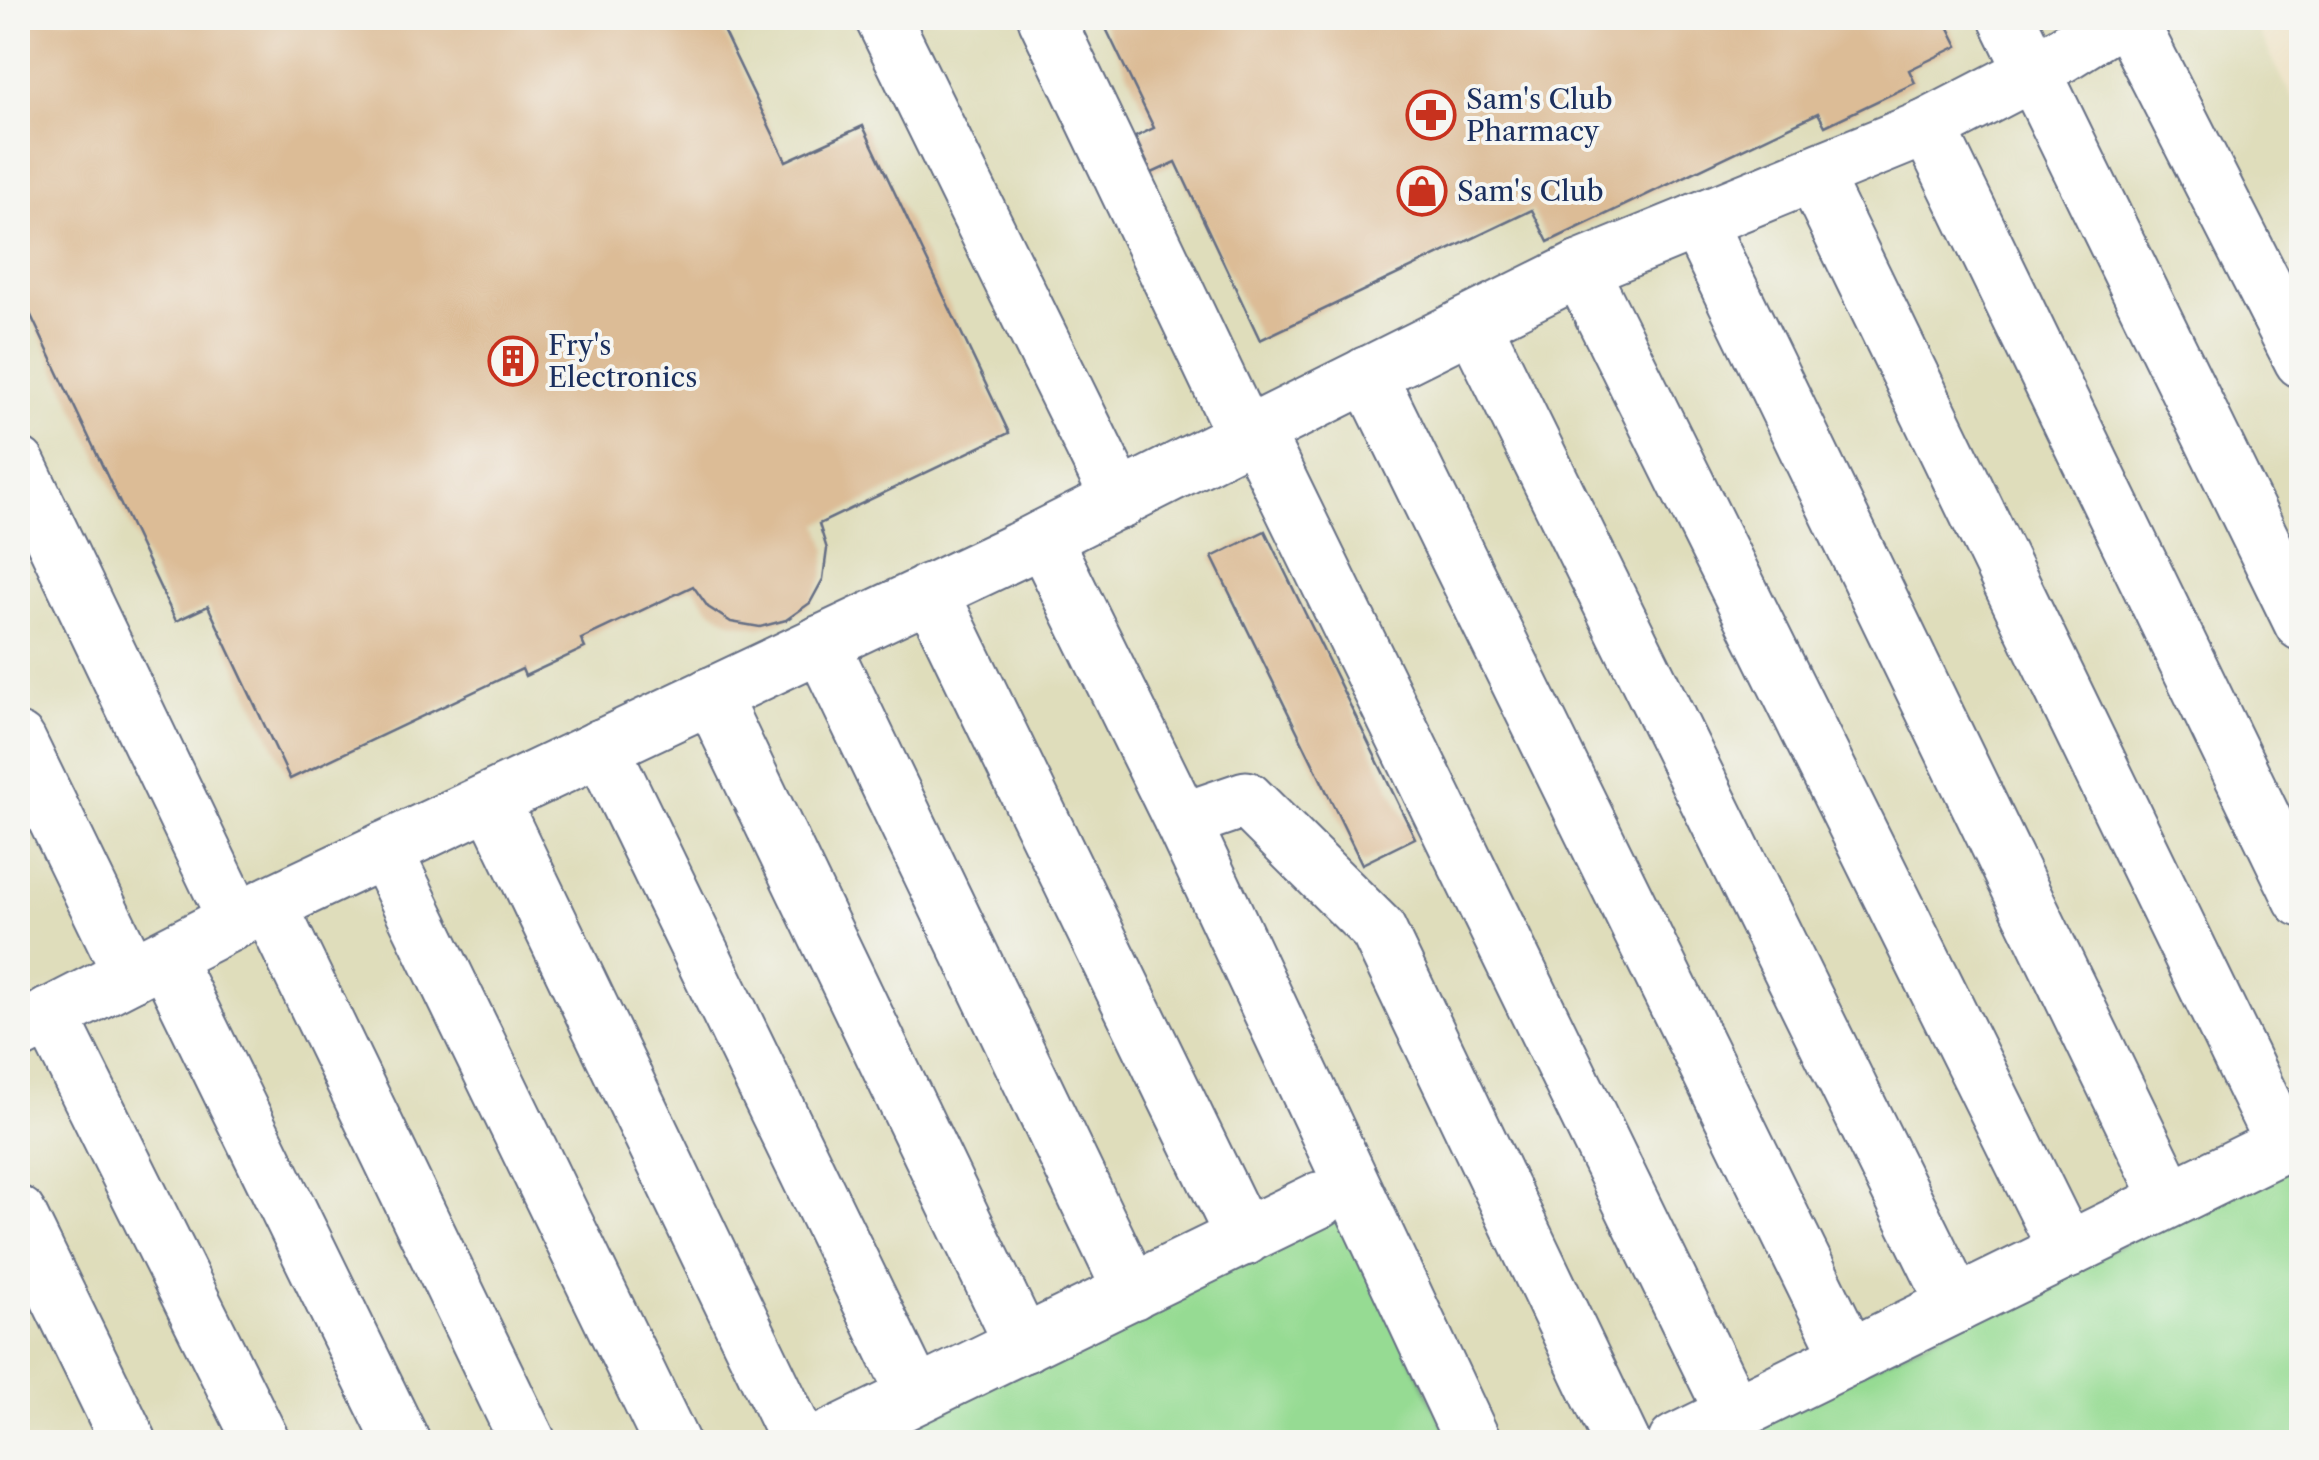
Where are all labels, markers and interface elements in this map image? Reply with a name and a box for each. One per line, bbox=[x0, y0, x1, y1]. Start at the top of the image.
place label: Sam's Club Pharmacy bbox=[1466, 82, 1613, 148]
pharmacy icon: Sam's Club Pharmacy bbox=[1405, 89, 1457, 141]
shop icon: Sam's Club bbox=[1396, 165, 1448, 217]
place label: Sam's Club bbox=[1457, 174, 1604, 208]
place label: Fry's Electronics bbox=[548, 328, 697, 394]
building icon: Fry's Electronics bbox=[487, 335, 539, 387]

